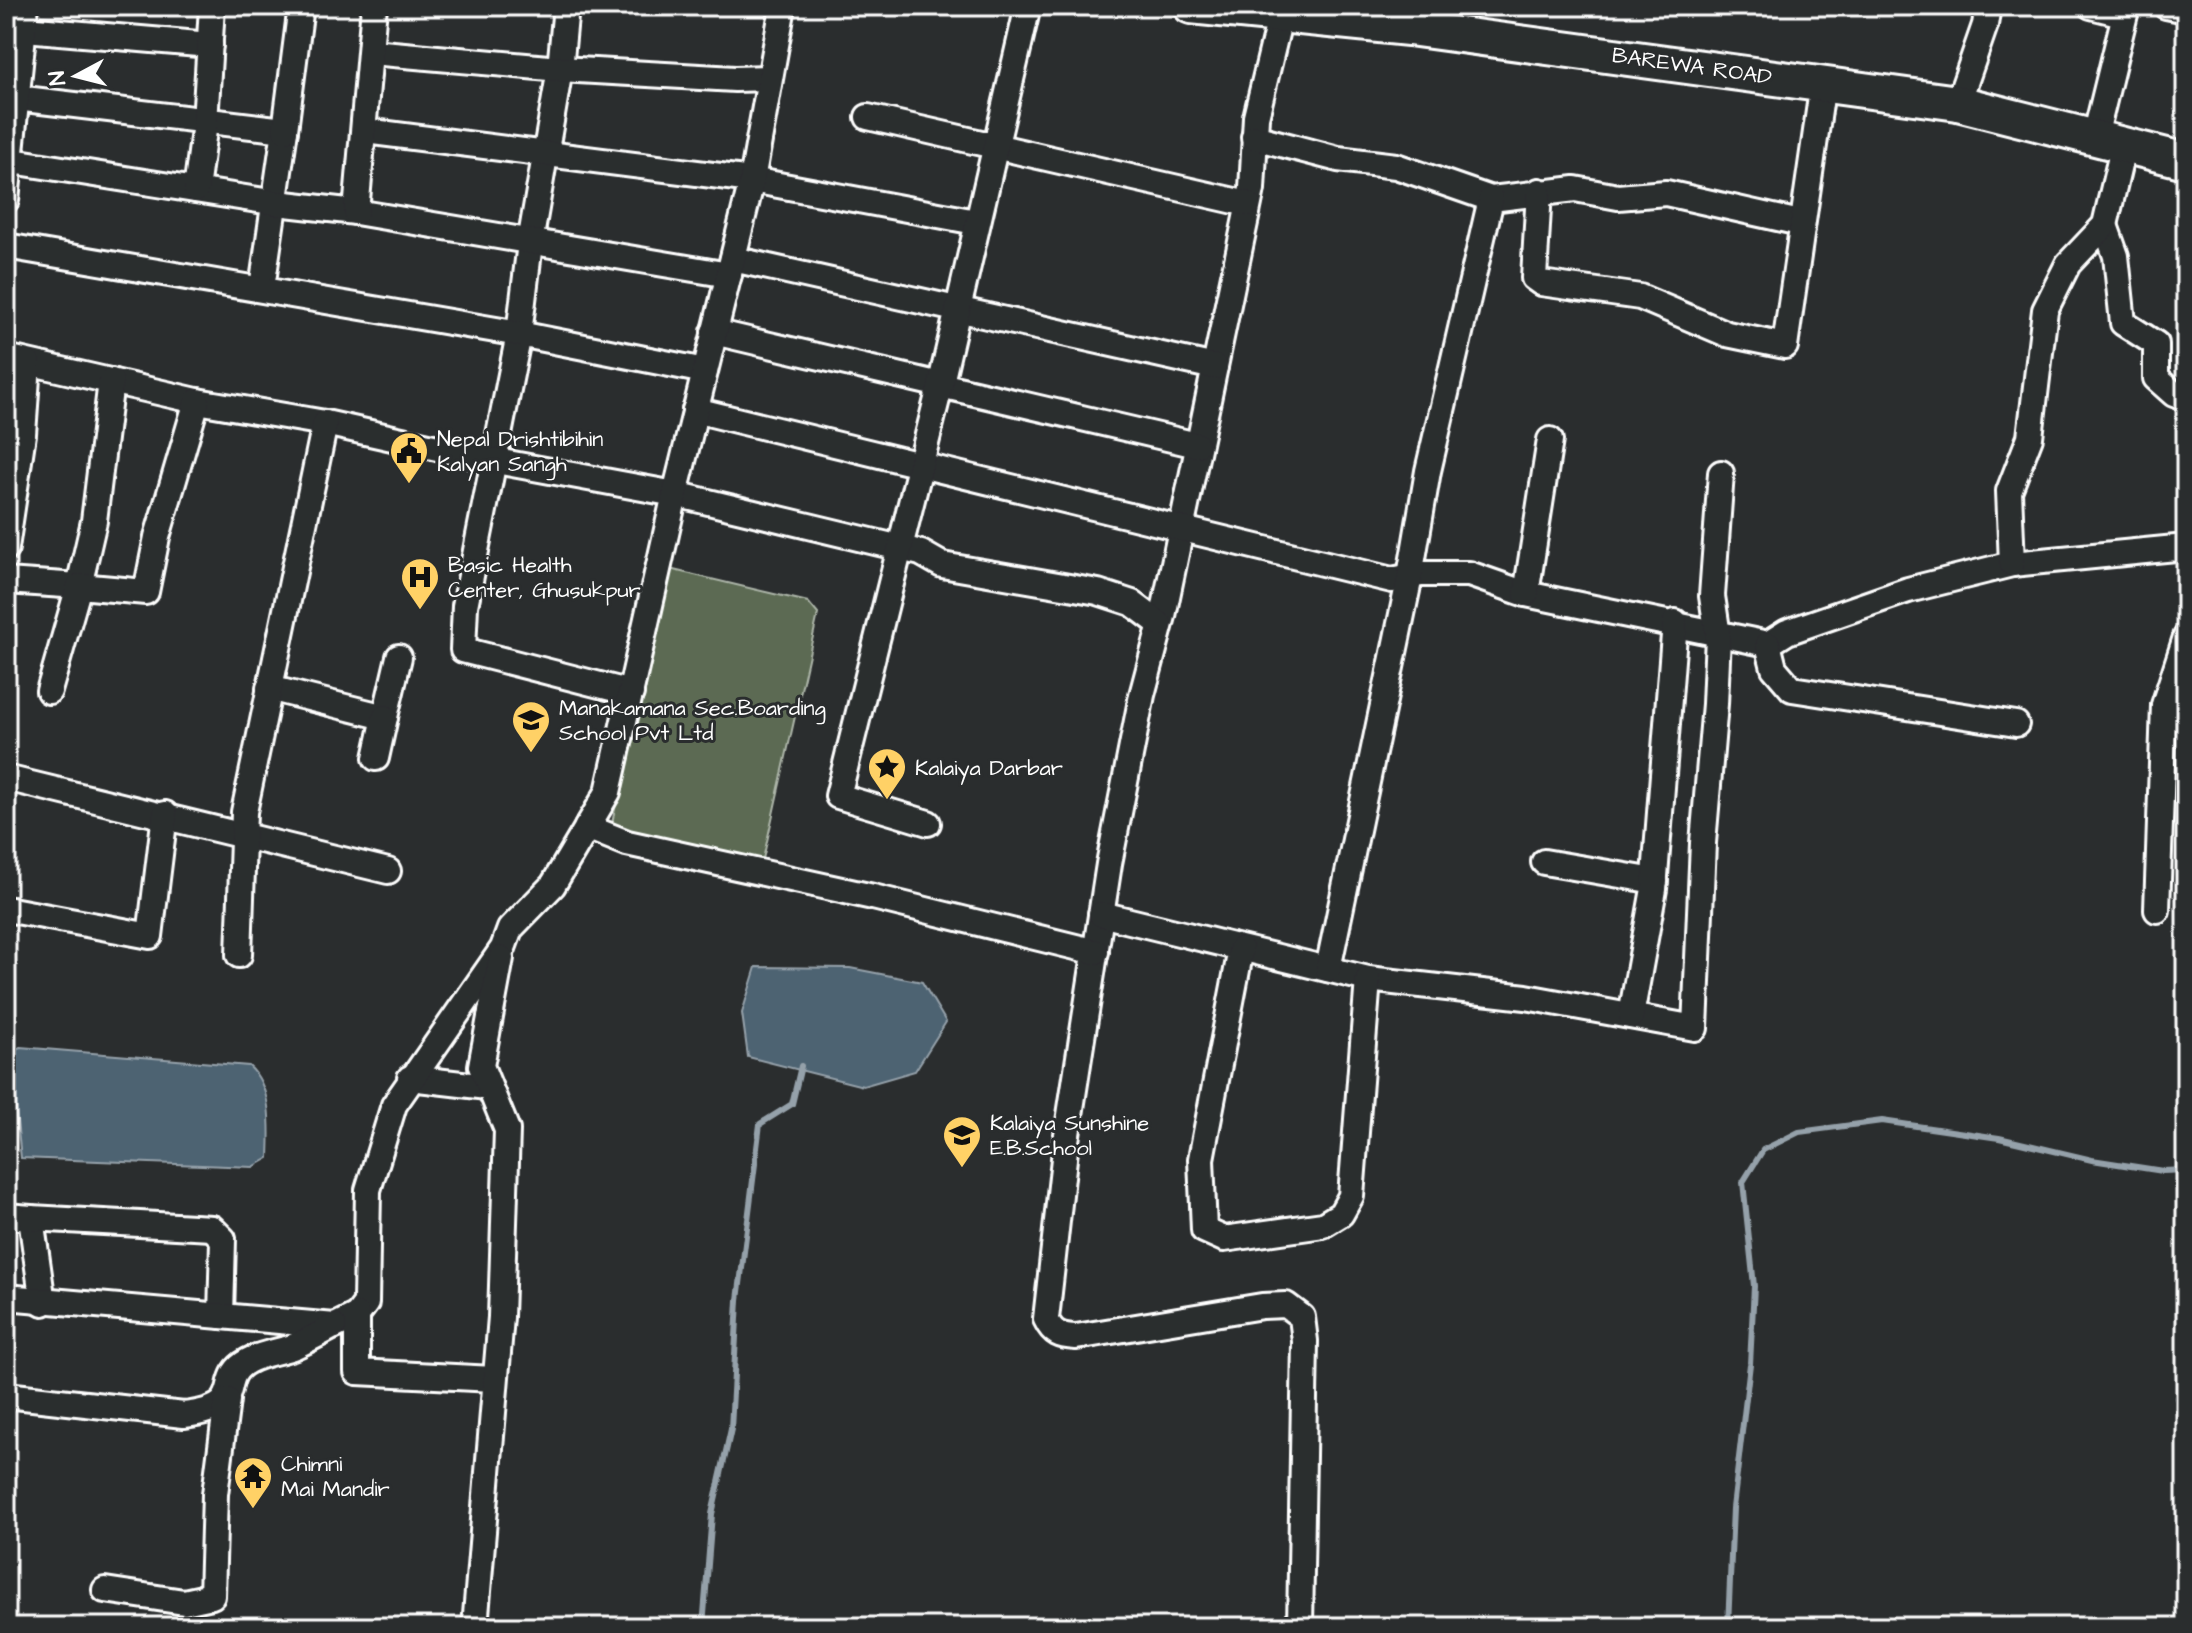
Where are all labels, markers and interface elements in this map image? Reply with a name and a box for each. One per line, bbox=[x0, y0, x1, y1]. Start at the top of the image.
north arrow bbox=[36, 36, 116, 116]
street label: BAREWA ROAD bbox=[1610, 40, 1774, 93]
text: N bbox=[41, 69, 74, 87]
place label: Nepal Drishtibihin Kalyan Sangh bbox=[437, 424, 603, 481]
public building icon: Nepal Drishtibihin Kalyan Sangh bbox=[388, 430, 430, 485]
place label: Basic Health Center, Ghusukpur bbox=[448, 550, 641, 606]
hospital icon: Basic Health Center, Ghusukpur bbox=[399, 556, 441, 611]
place label: Manakamana Sec.Boarding School Pvt Ltd bbox=[559, 693, 826, 749]
school or university icon: Manakamana Sec.Boarding School Pvt Ltd bbox=[510, 699, 552, 754]
place icon: Kalaiya Darbar bbox=[866, 746, 908, 801]
place label: Kalaiya Darbar bbox=[915, 753, 1063, 785]
place label: Kalaiya Sunshine E.B.School bbox=[990, 1108, 1149, 1164]
school or university icon: Kalaiya Sunshine E.B.School bbox=[941, 1114, 983, 1169]
place label: Chimni Mai Mandir bbox=[281, 1449, 390, 1505]
temple icon: Chimni Mai Mandir bbox=[232, 1455, 274, 1510]

